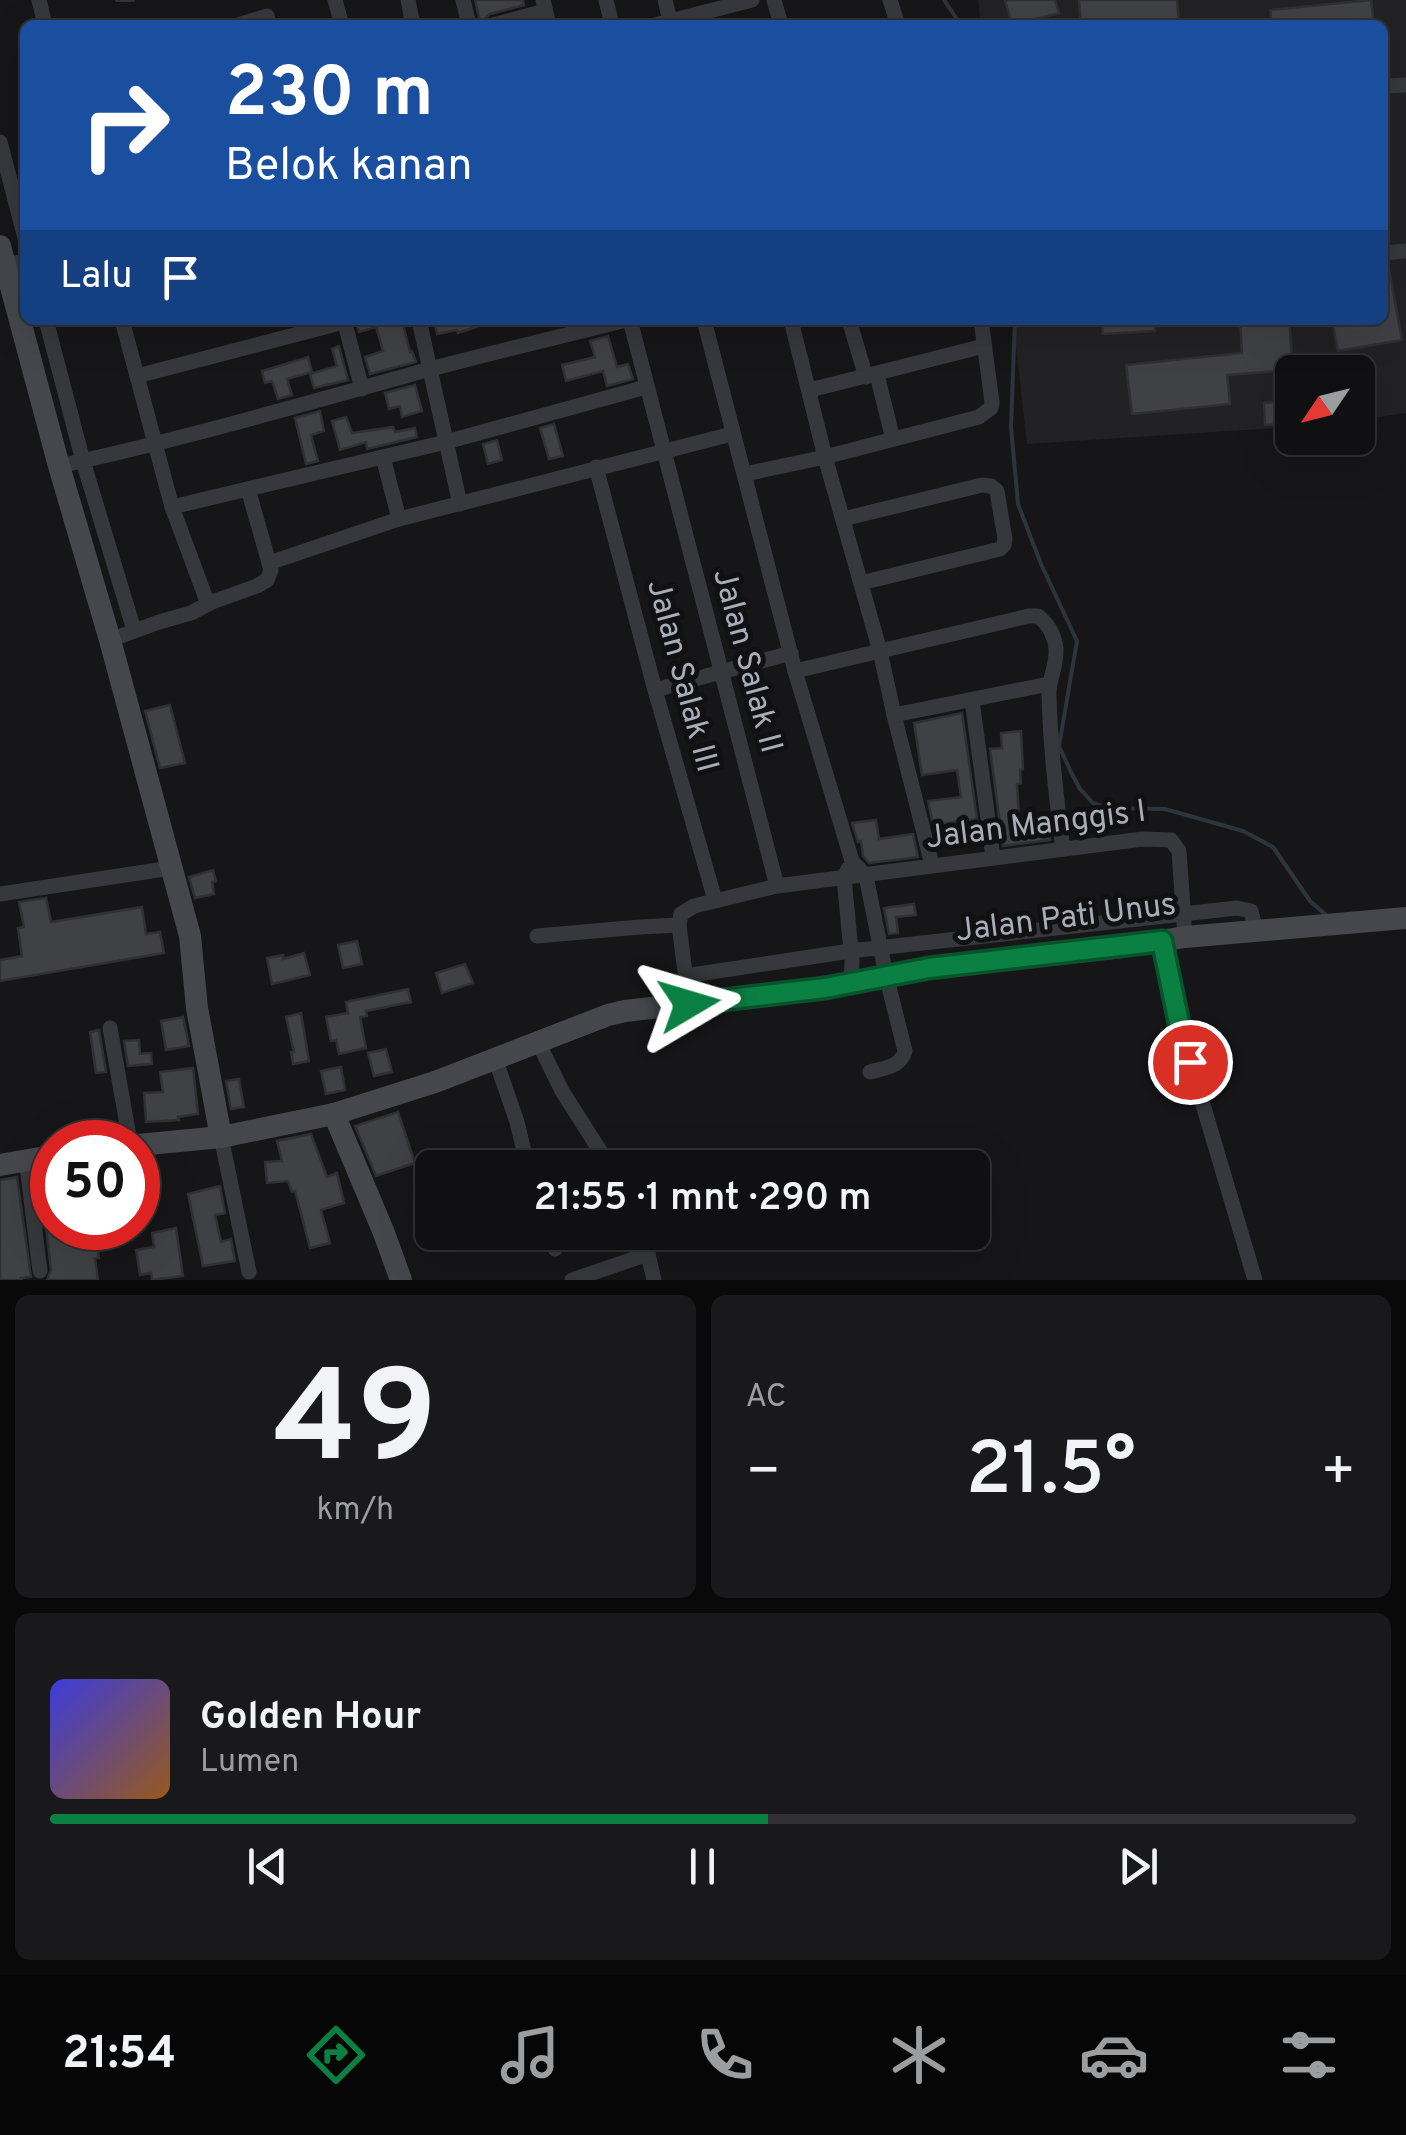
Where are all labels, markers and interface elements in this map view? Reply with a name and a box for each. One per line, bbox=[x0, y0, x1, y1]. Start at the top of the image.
text: 230 m bbox=[225, 52, 434, 141]
icon: right bbox=[60, 60, 190, 190]
text: Belok kanan bbox=[225, 139, 473, 196]
icon: arrive bbox=[153, 250, 208, 305]
text: Lalu bbox=[60, 253, 133, 302]
north arrow bbox=[1275, 355, 1375, 455]
map controls bbox=[1275, 355, 1375, 455]
street label: Jalan Salak II bbox=[702, 564, 790, 758]
street label: Jalan Salak III bbox=[636, 575, 726, 777]
street label: Jalan Manggis I bbox=[924, 793, 1148, 859]
street label: Jalan Pati Unus bbox=[954, 886, 1178, 952]
position arrow bbox=[637, 952, 741, 1056]
pin bbox=[1148, 1020, 1233, 1105]
icon: arrive bbox=[1163, 1035, 1218, 1090]
speed limit sign: 50 bbox=[30, 1120, 160, 1250]
text: 21:55 · 1 mnt · 290 m bbox=[533, 1175, 872, 1224]
text: 49 bbox=[273, 1343, 437, 1508]
text: AC bbox=[746, 1378, 787, 1418]
text: 21.5° bbox=[966, 1426, 1136, 1521]
text: − bbox=[746, 1439, 781, 1509]
text: + bbox=[1321, 1439, 1356, 1509]
text: km/h bbox=[316, 1491, 394, 1531]
text: Golden Hour bbox=[200, 1694, 421, 1743]
text: Lumen bbox=[200, 1743, 299, 1783]
icon: previous bbox=[240, 1839, 295, 1894]
icon: pause bbox=[675, 1839, 730, 1894]
icon: next bbox=[1111, 1839, 1166, 1894]
icon: directions bbox=[301, 2020, 371, 2090]
icon: music bbox=[495, 2020, 565, 2090]
icon: phone bbox=[690, 2020, 760, 2090]
icon: climate bbox=[884, 2020, 954, 2090]
icon: car bbox=[1079, 2020, 1149, 2090]
icon: filters bbox=[1274, 2020, 1344, 2090]
text: 21:54 bbox=[62, 2027, 176, 2084]

